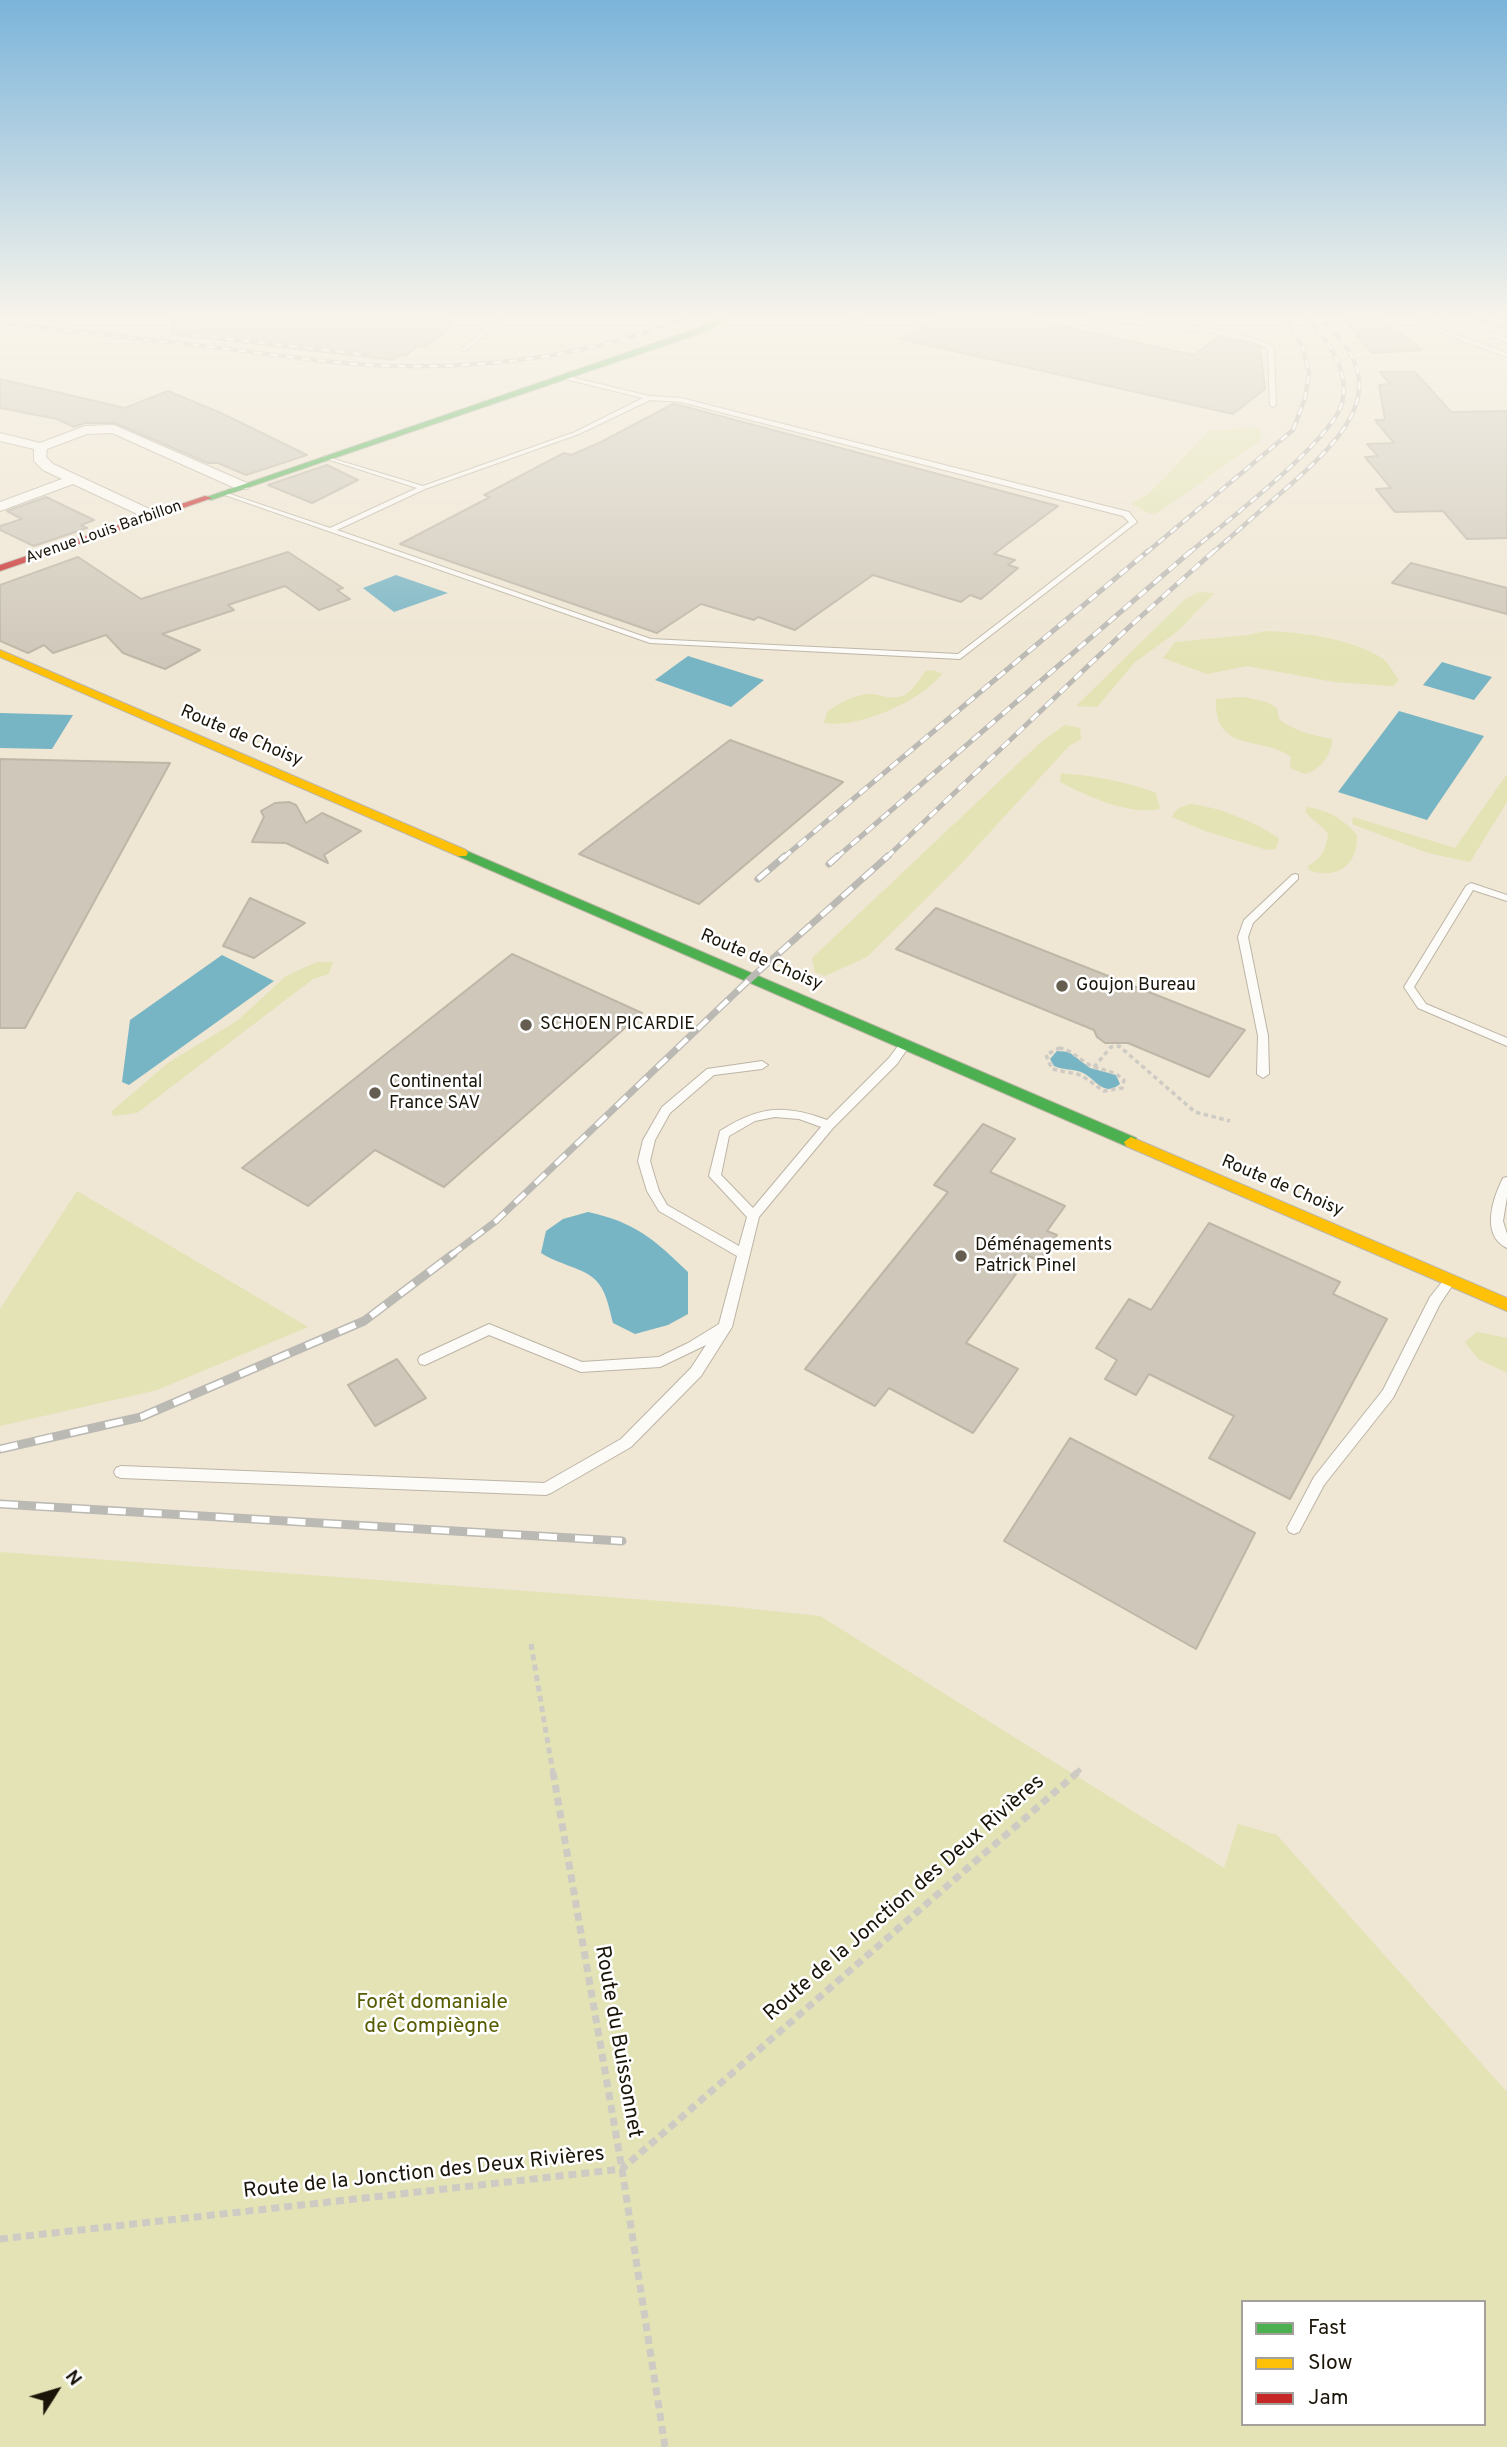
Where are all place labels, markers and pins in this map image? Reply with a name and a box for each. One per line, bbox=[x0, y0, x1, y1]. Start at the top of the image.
place label: Goujon Bureau bbox=[1076, 975, 1196, 997]
marker: Goujon Bureau bbox=[1054, 978, 1070, 994]
place label: SCHOEN PICARDIE bbox=[540, 1014, 695, 1036]
marker: SCHOEN PICARDIE bbox=[518, 1017, 534, 1033]
place label: Continental France SAV bbox=[389, 1072, 483, 1114]
marker: Continental France SAV bbox=[367, 1085, 383, 1101]
place label: Déménagements Patrick Pinel bbox=[975, 1235, 1112, 1278]
marker: Déménagements Patrick Pinel bbox=[953, 1248, 969, 1264]

